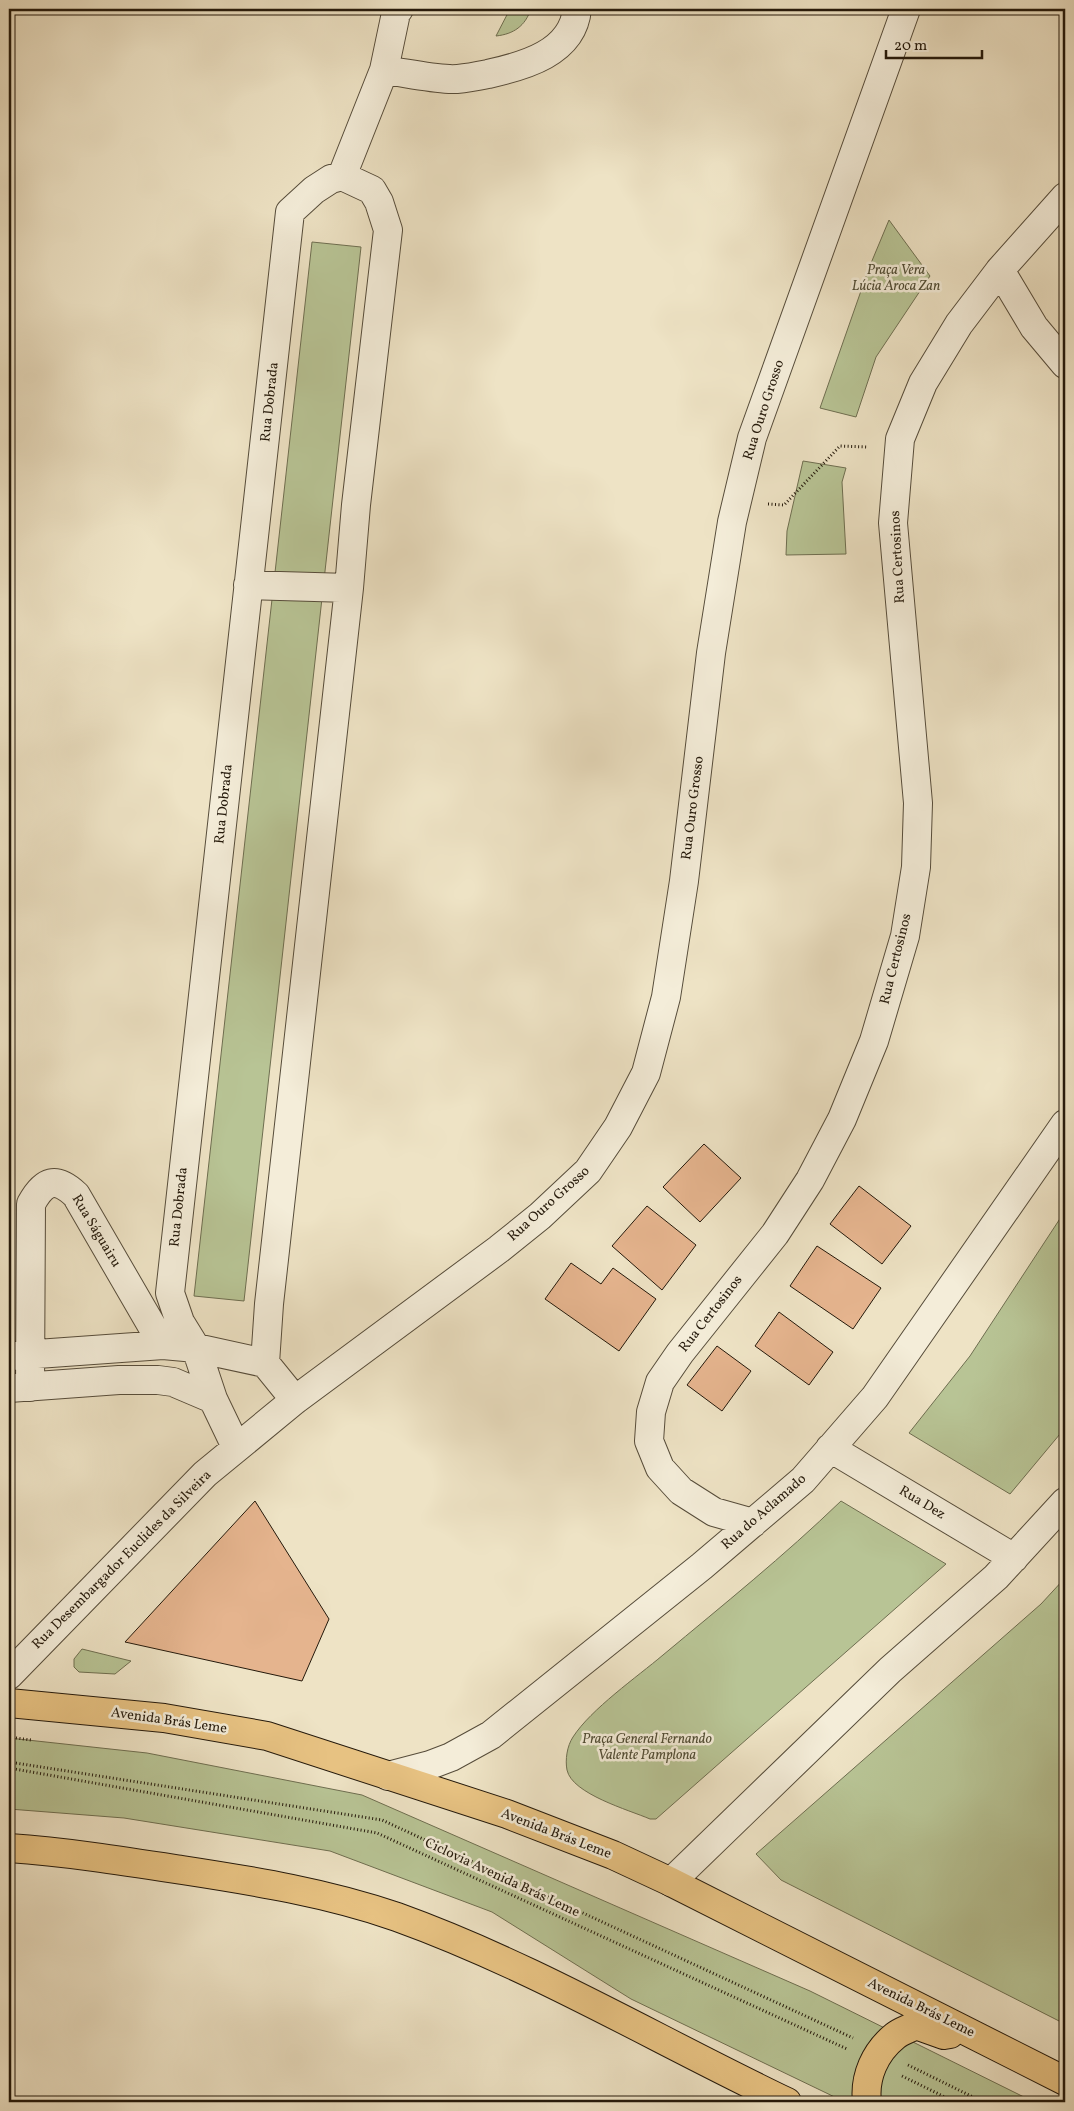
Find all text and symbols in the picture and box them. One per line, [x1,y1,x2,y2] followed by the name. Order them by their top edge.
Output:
[886,28,983,60] scale bar
[894,36,927,57] text: 20 m
[852,261,940,296] park label: Praça Vera Lúcia Aroca Zan
[739,357,789,463] street label: Rua Ouro Grosso
[256,361,284,443] street label: Rua Dobrada
[886,510,910,604] street label: Rua Certosinos
[677,755,709,861] street label: Rua Ouro Grosso
[210,763,238,845] street label: Rua Dobrada
[876,912,916,1006] street label: Rua Certosinos
[504,1162,594,1246] street label: Rua Ouro Grosso
[165,1166,193,1248] street label: Rua Dobrada
[67,1191,125,1271] street label: Rua Ságuairu
[675,1271,747,1357] street label: Rua Certosinos
[28,1466,216,1654] street label: Rua Desembargador Euclides da Silveira
[717,1470,811,1554] street label: Rua do Aclamado
[895,1482,949,1524] street label: Rua Dez
[110,1703,229,1739] street label: Avenida Brás Leme
[582,1730,713,1765] park label: Praça General Fernando Valente Pamplona
[498,1804,614,1864] street label: Avenida Brás Leme
[421,1834,583,1923] street label: Ciclovia Avenida Brás Leme
[864,1974,978,2042] street label: Avenida Brás Leme

